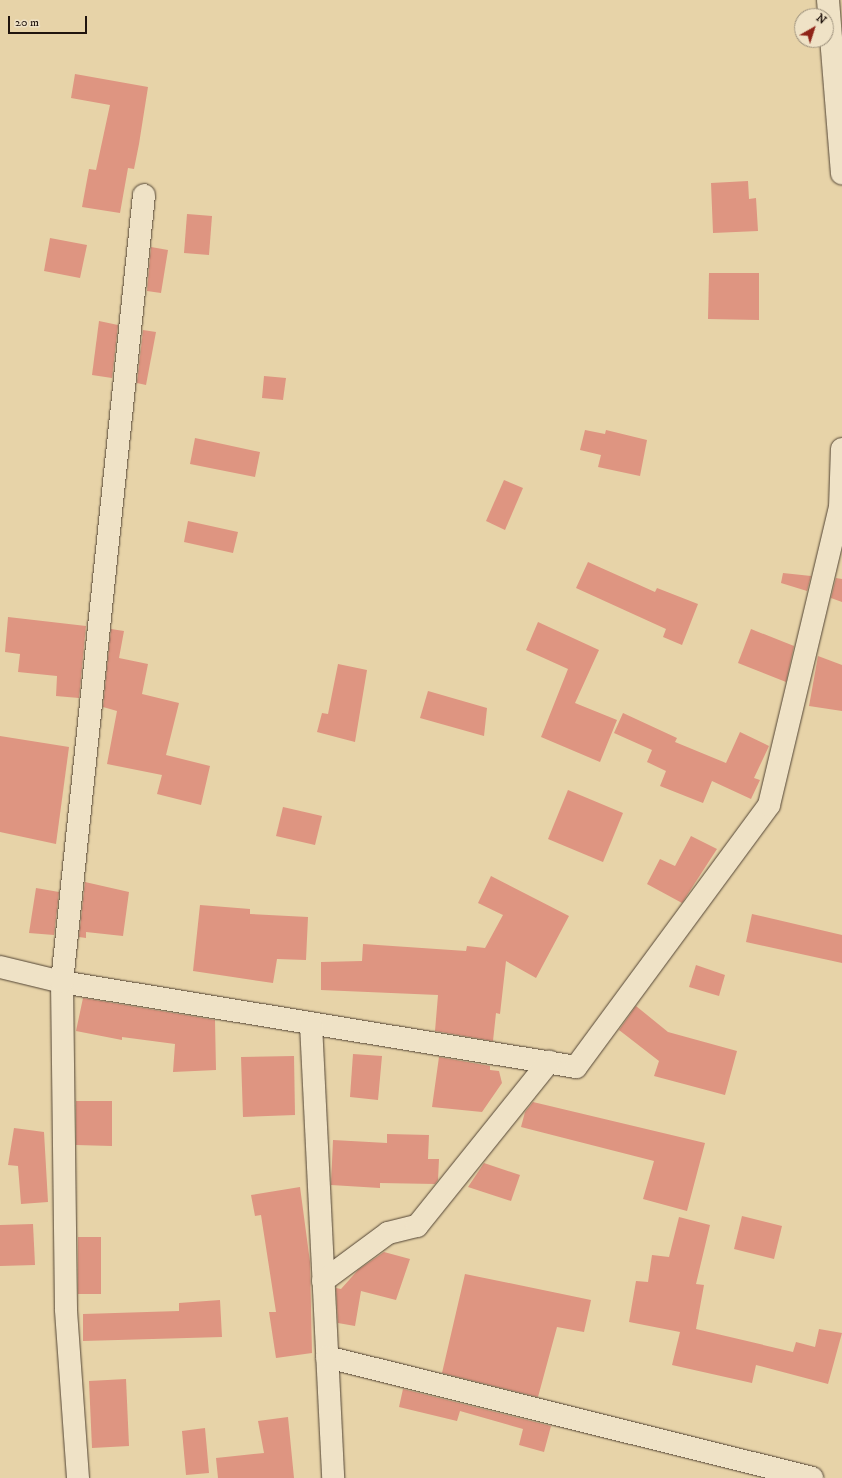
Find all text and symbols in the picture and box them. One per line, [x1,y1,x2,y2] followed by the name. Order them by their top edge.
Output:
[10,8,89,34] scale bar
[794,8,834,48] north arrow
[813,11,829,28] text: N
[15,15,39,30] text: 20 m

